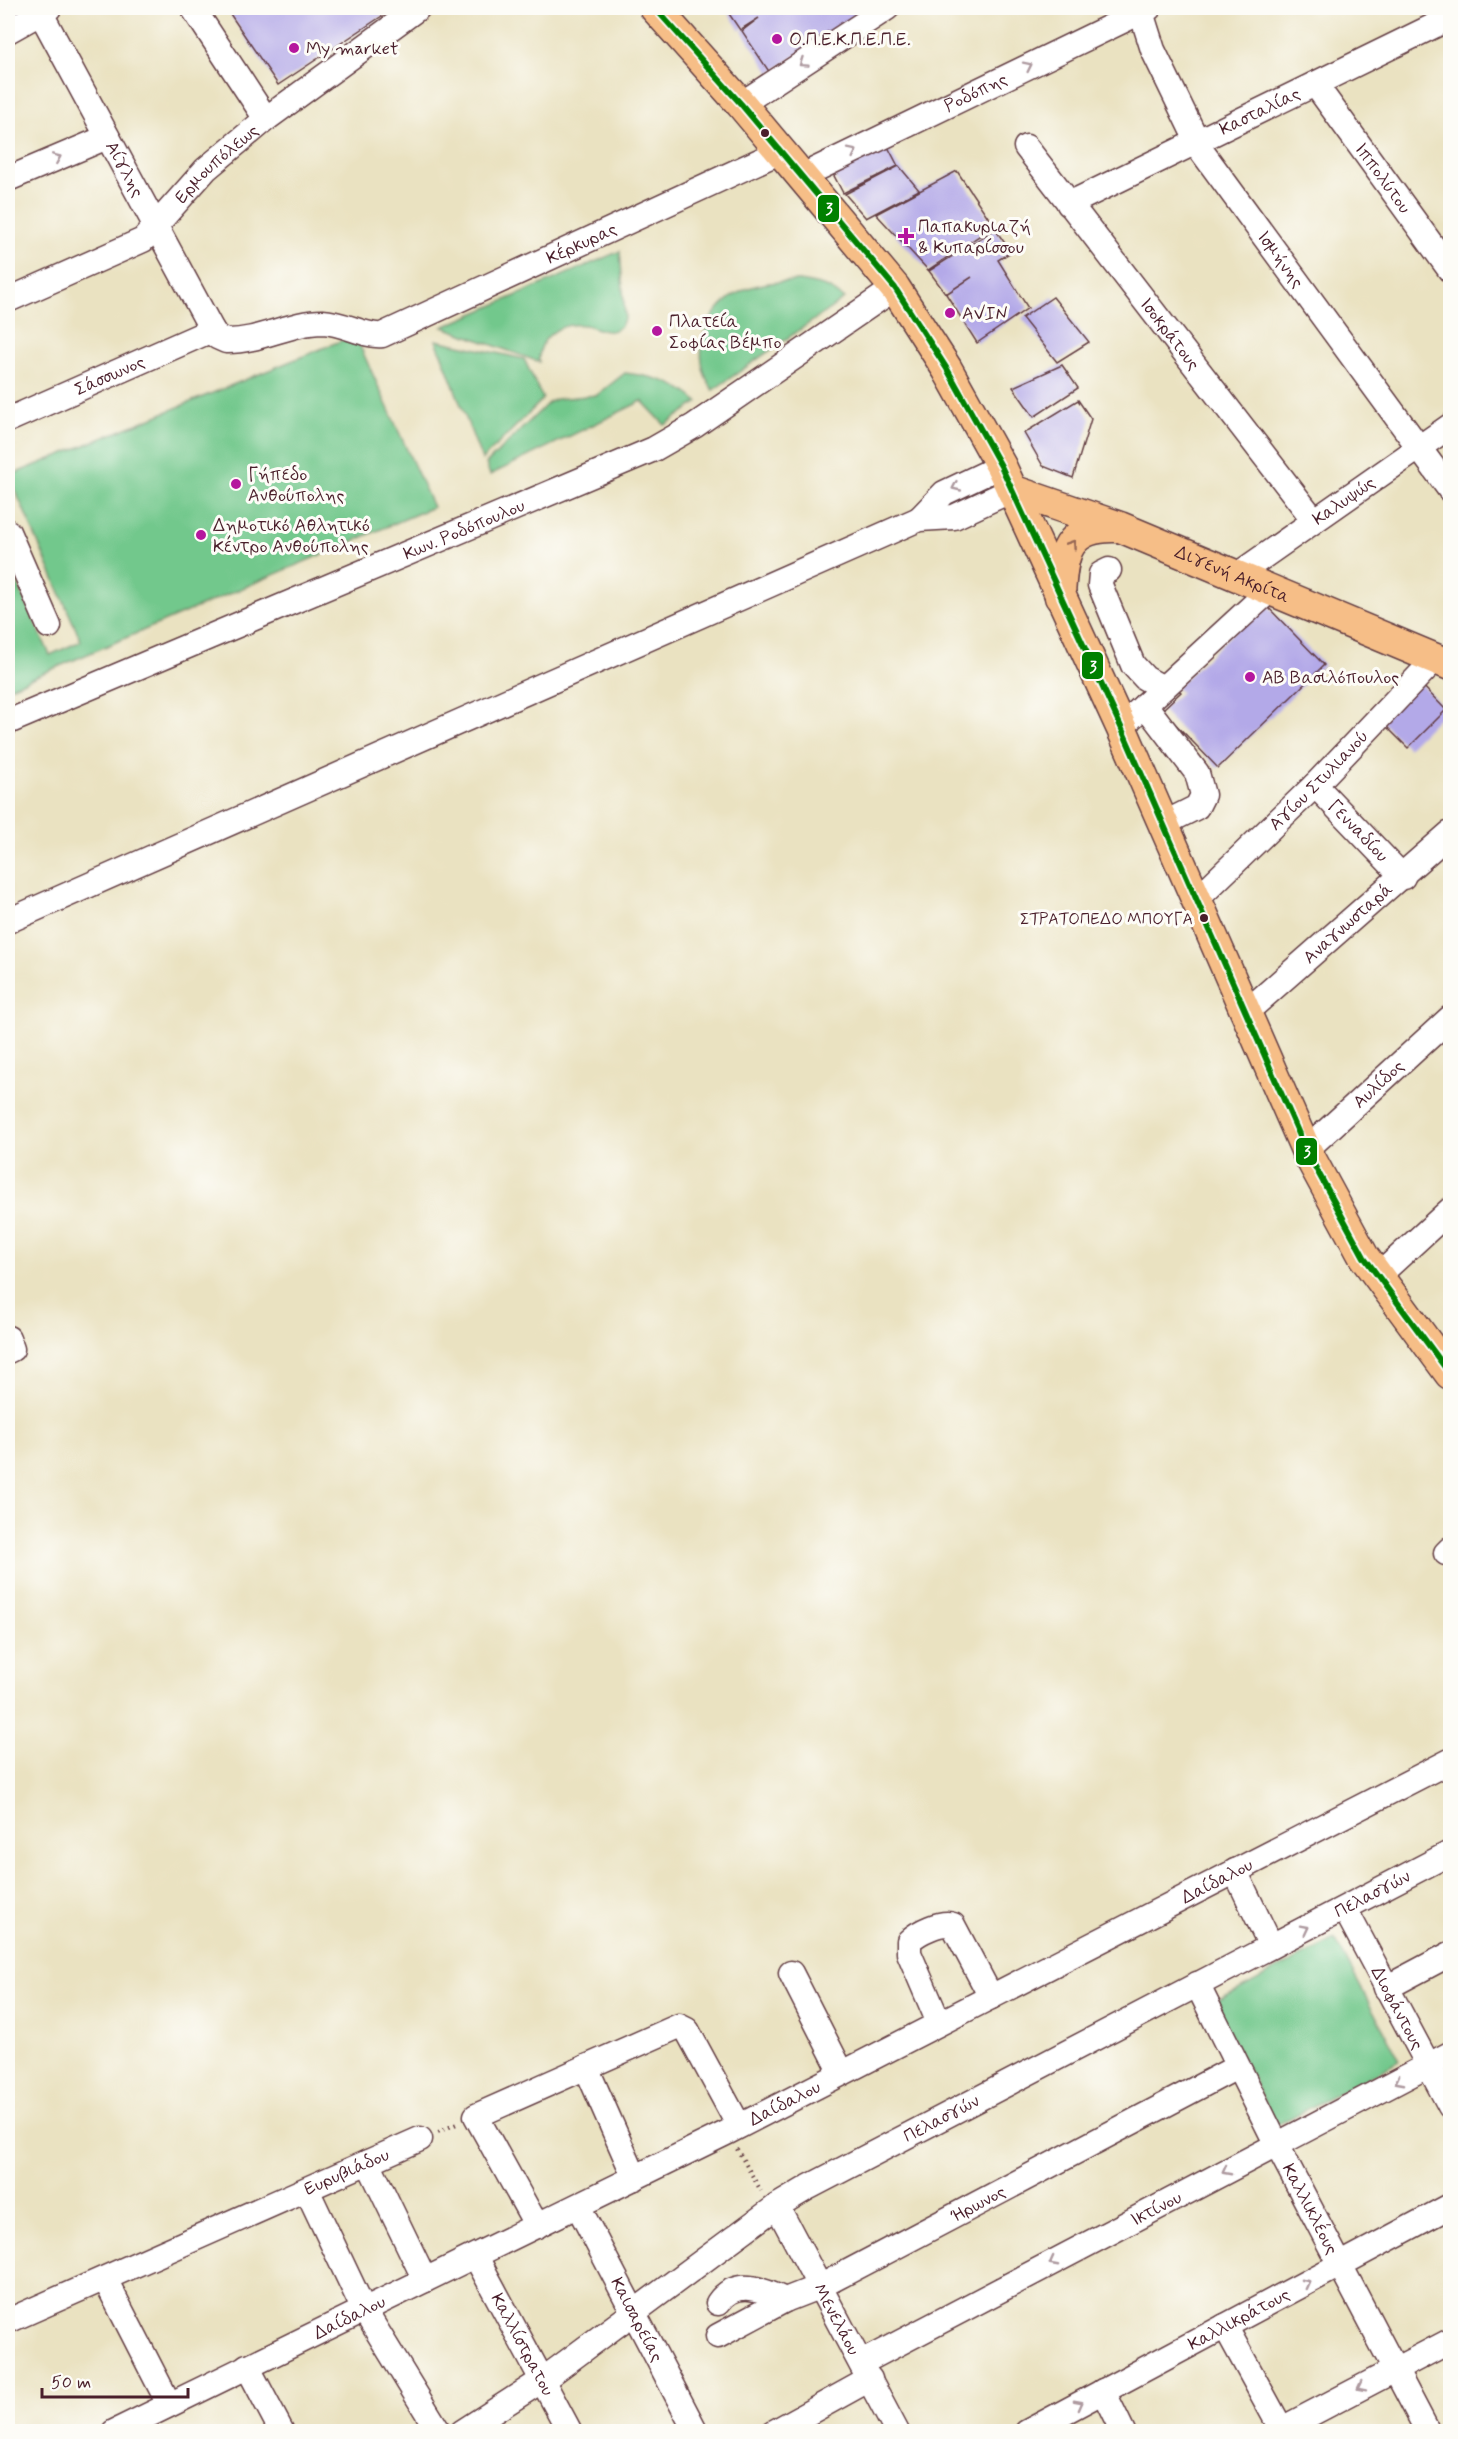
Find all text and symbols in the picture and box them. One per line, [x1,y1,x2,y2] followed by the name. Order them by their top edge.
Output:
[789,28,911,52] place label: Ο.Π.Ε.Κ.Π.Ε.Π.Ε.
[770,32,784,46] marker: Ο.Π.Ε.Κ.Π.Ε.Π.Ε.
[306,37,398,61] place label: My market
[287,41,301,55] marker: My market
[799,56,810,67] one-way arrow
[1022,62,1033,74] one-way arrow
[940,67,1012,118] street label: Ροδόπης
[1216,82,1304,142] street label: Κασταλίας
[170,119,264,209] street label: Ερμουπόλεως
[759,127,771,139] unlabelled marker
[99,137,149,202] street label: Αίγλης
[1349,138,1416,219] street label: Ιππολύτου
[846,147,857,159] one-way arrow
[51,153,62,165] one-way arrow
[817,194,840,223] line badge: 3
[825,199,833,220] text: 3
[918,215,1031,260] place label: Παπακυριαζή & Κυπαρίσσου
[543,217,621,271] street label: Κέρκυρας
[1251,226,1309,293] street label: Ισμήνης
[899,229,913,243] marker: Παπακυριαζή & Κυπαρίσσου
[1134,293,1205,376] street label: Ισοκράτους
[962,302,1008,326] place label: AVIN
[943,306,957,320] marker: AVIN
[669,310,782,355] place label: Πλατεία Σοφίας Βέμπο
[650,324,664,338] marker: Πλατεία Σοφίας Βέμπο
[71,350,149,402] street label: Σάσσωνος
[248,463,344,508] place label: Γήπεδο Ανθούπολης
[1308,471,1380,532] street label: Καλυψώς
[229,477,243,491] marker: Γήπεδο Ανθούπολης
[951,479,962,491] one-way arrow
[400,494,529,567] street label: Κων. Ροδόπουλου
[213,514,370,559] place label: Δημοτικό Αθλητικό Κέντρο Ανθούπολης
[194,528,208,542] marker: Δημοτικό Αθλητικό Κέντρο Ανθούπολης
[1064,540,1076,550] one-way arrow
[1171,540,1293,610] street label: Διγενή Ακρίτα
[1081,651,1104,680] line badge: 3
[1089,657,1097,678] text: 3
[1262,666,1399,690] place label: ΑΒ Βασιλόπουλος
[1243,670,1257,684] marker: ΑΒ Βασιλόπουλος
[1264,725,1374,836] street label: Αγίου Στυλιανού
[1322,795,1393,868] street label: Γενναδίου
[1298,878,1398,970] street label: Αναγνωσταρά
[1020,909,1193,930] place label: ΣΤΡΑΤΟΠΕΔΟ ΜΠΟΥΓΑ
[1198,912,1210,924] marker: ΣΤΡΑΤΟΠΕΔΟ ΜΠΟΥΓΑ
[1348,1055,1410,1114] street label: Αυλίδος
[1295,1137,1318,1166] line badge: 3
[1303,1142,1311,1163] text: 3
[1177,1853,1257,1910] street label: Δαίδαλου
[1330,1865,1415,1924] street label: Πελασγών
[1299,1925,1310,1936] one-way arrow
[1365,1962,1429,2054] street label: Διοφάντους
[1394,2074,1405,2085] one-way arrow
[745,2075,825,2132] street label: Δαίδαλου
[899,2089,984,2149] street label: Πελασγών
[301,2143,393,2202] street label: Ευρυβιάδου
[1276,2160,1344,2259] street label: Καλλικλέους
[1221,2164,1232,2176] one-way arrow
[947,2180,1010,2229] street label: Ήρωνος
[1127,2186,1186,2233] street label: Ικτίνου
[1049,2255,1060,2266] one-way arrow
[604,2273,668,2367] street label: Καισαρείας
[807,2279,865,2360] street label: Μενελάου
[1300,2279,1311,2290] one-way arrow
[1184,2283,1294,2357] street label: Καλλικράτους
[485,2289,559,2400] street label: Καλλίστρατου
[310,2290,390,2346] street label: Δαίδαλου
[42,2361,188,2399] scale bar
[51,2371,91,2395] text: 50 m
[1357,2380,1368,2391] one-way arrow
[1072,2400,1083,2411] one-way arrow

